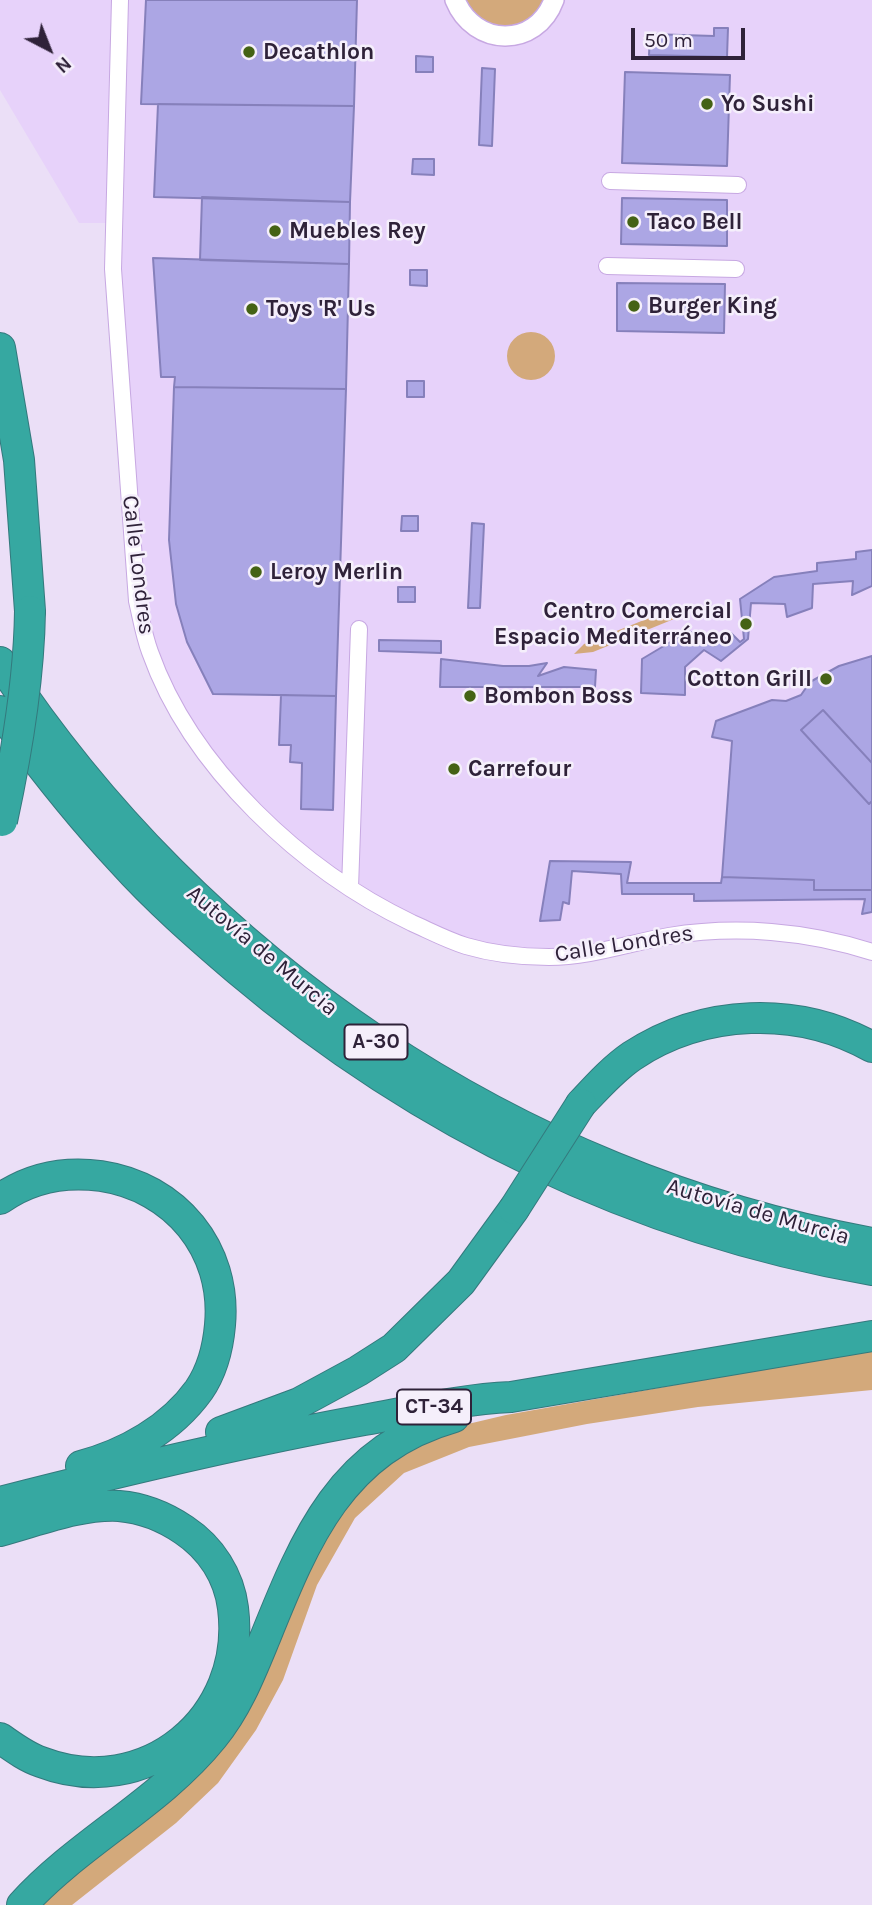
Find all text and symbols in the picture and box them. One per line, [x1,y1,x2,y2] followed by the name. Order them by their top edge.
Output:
[14,14,84,84] north arrow
[634,14,748,58] scale bar
[644,28,693,52] text: 50 m
[263,38,374,66] place label: Decathlon
[241,44,257,60] marker: Decathlon
[51,52,75,77] text: N
[721,90,815,118] place label: Yo Sushi
[699,96,715,112] marker: Yo Sushi
[647,208,743,236] place label: Taco Bell
[625,214,641,230] marker: Taco Bell
[289,217,426,245] place label: Muebles Rey
[267,223,283,239] marker: Muebles Rey
[648,292,777,320] place label: Burger King
[266,295,376,323] place label: Toys 'R' Us
[626,298,642,314] marker: Burger King
[244,301,260,317] marker: Toys 'R' Us
[116,494,160,636] street label: Calle Londres
[270,558,403,586] place label: Leroy Merlin
[248,564,264,580] marker: Leroy Merlin
[494,597,732,651] place label: Centro Comercial Espacio Mediterráneo
[738,616,754,632] marker: Centro Comercial Espacio Mediterráneo
[687,665,812,693] place label: Cotton Grill
[818,671,834,687] marker: Cotton Grill
[484,682,633,710] place label: Bombon Boss
[462,688,478,704] marker: Bombon Boss
[468,755,571,783] place label: Carrefour
[446,761,462,777] marker: Carrefour
[181,880,343,1022] street label: Autovía de Murcia
[553,919,695,969] street label: Calle Londres
[344,1024,408,1060] road number: A-30
[663,1173,853,1251] street label: Autovía de Murcia
[397,1390,471,1424] road number: CT-34

